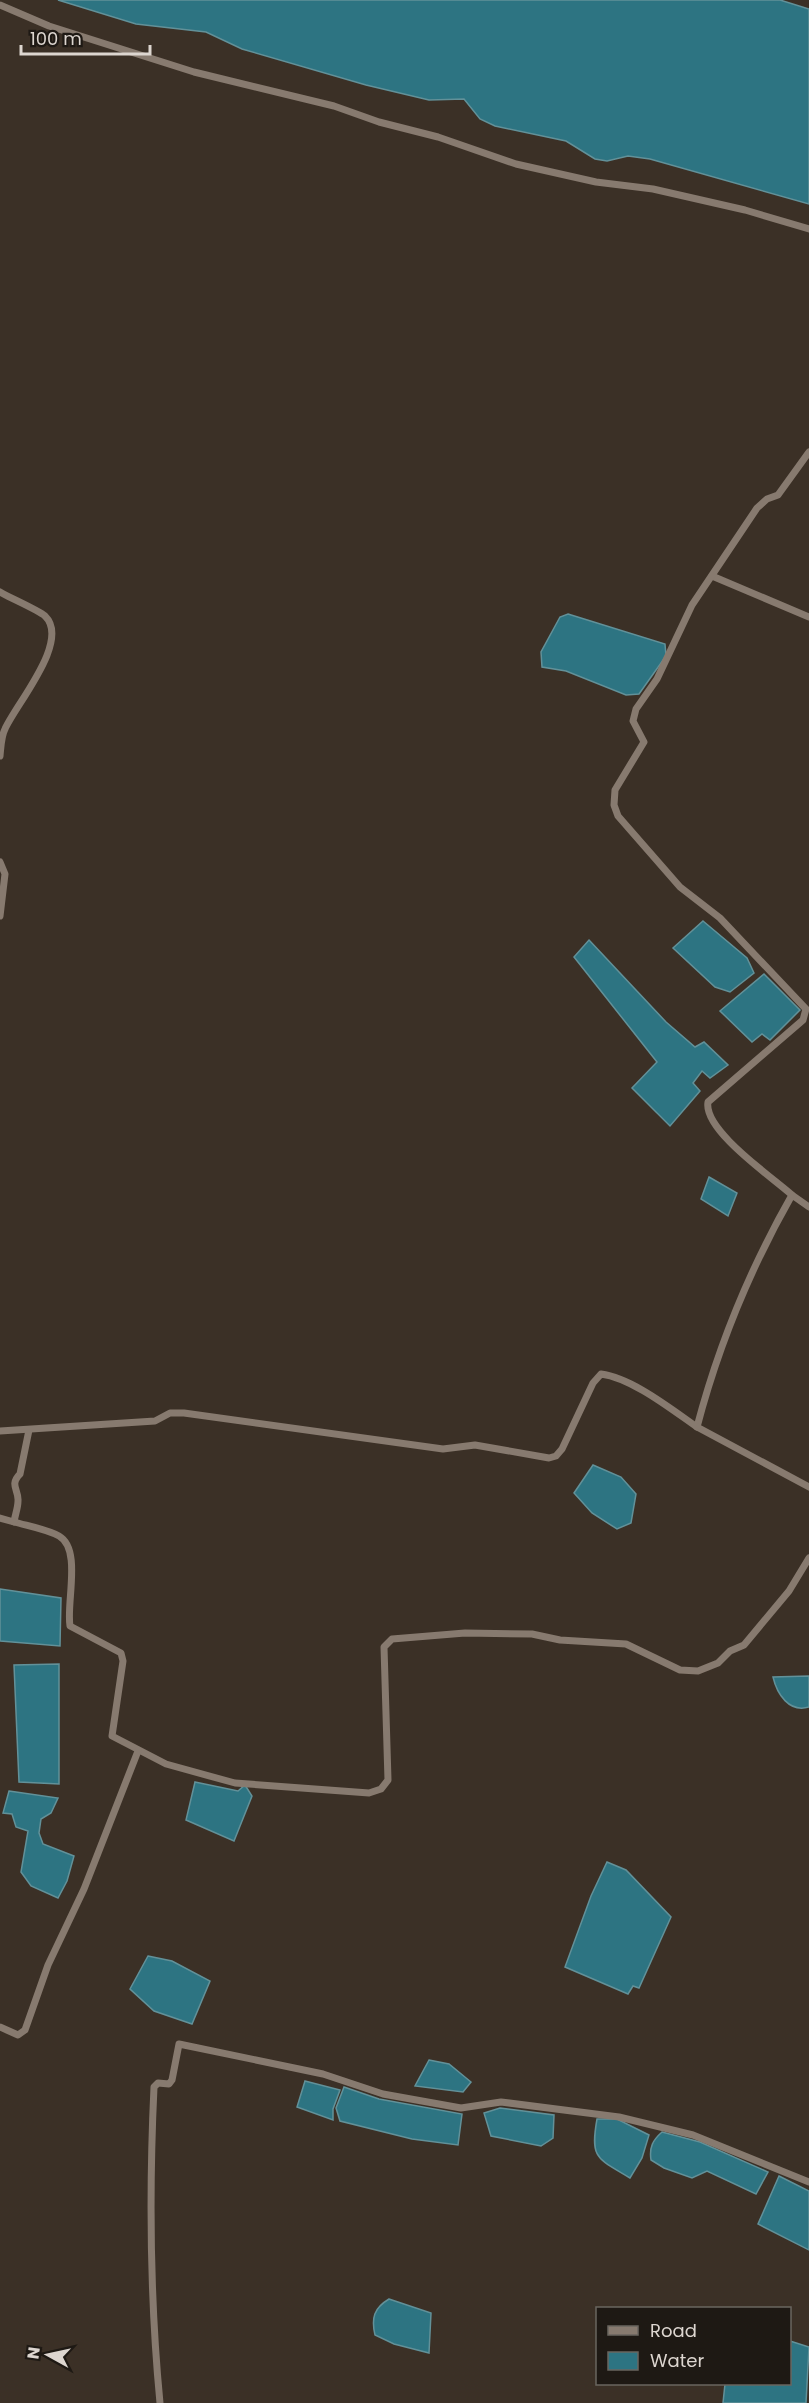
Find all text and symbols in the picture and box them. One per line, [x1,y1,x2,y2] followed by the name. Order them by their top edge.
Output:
[21,18,150,56] scale bar
[30,26,82,51] text: 100 m
[596,2307,791,2385] legend
[650,2318,697,2343] text: Road
[18,2325,78,2385] north arrow
[21,2345,46,2361] text: N
[650,2348,704,2373] text: Water

